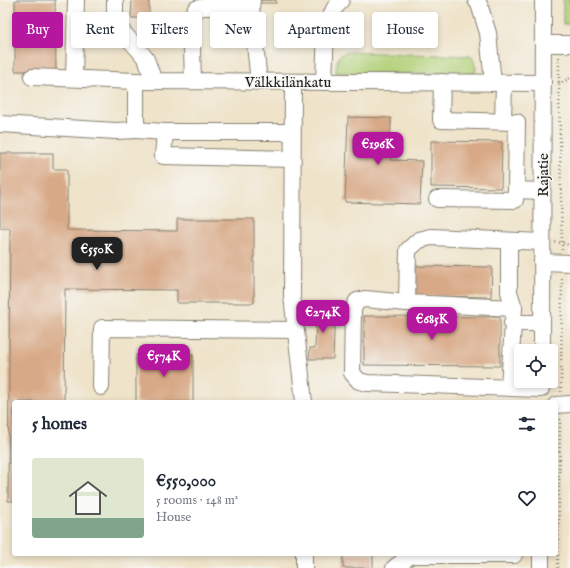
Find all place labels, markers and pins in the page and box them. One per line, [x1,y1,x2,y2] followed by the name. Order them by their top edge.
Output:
[350,132,406,166] pin: €196K
[69,237,125,271] pin: €550K
[295,300,351,334] pin: €274K
[404,307,460,341] pin: €685K
[136,344,192,378] pin: €574K

